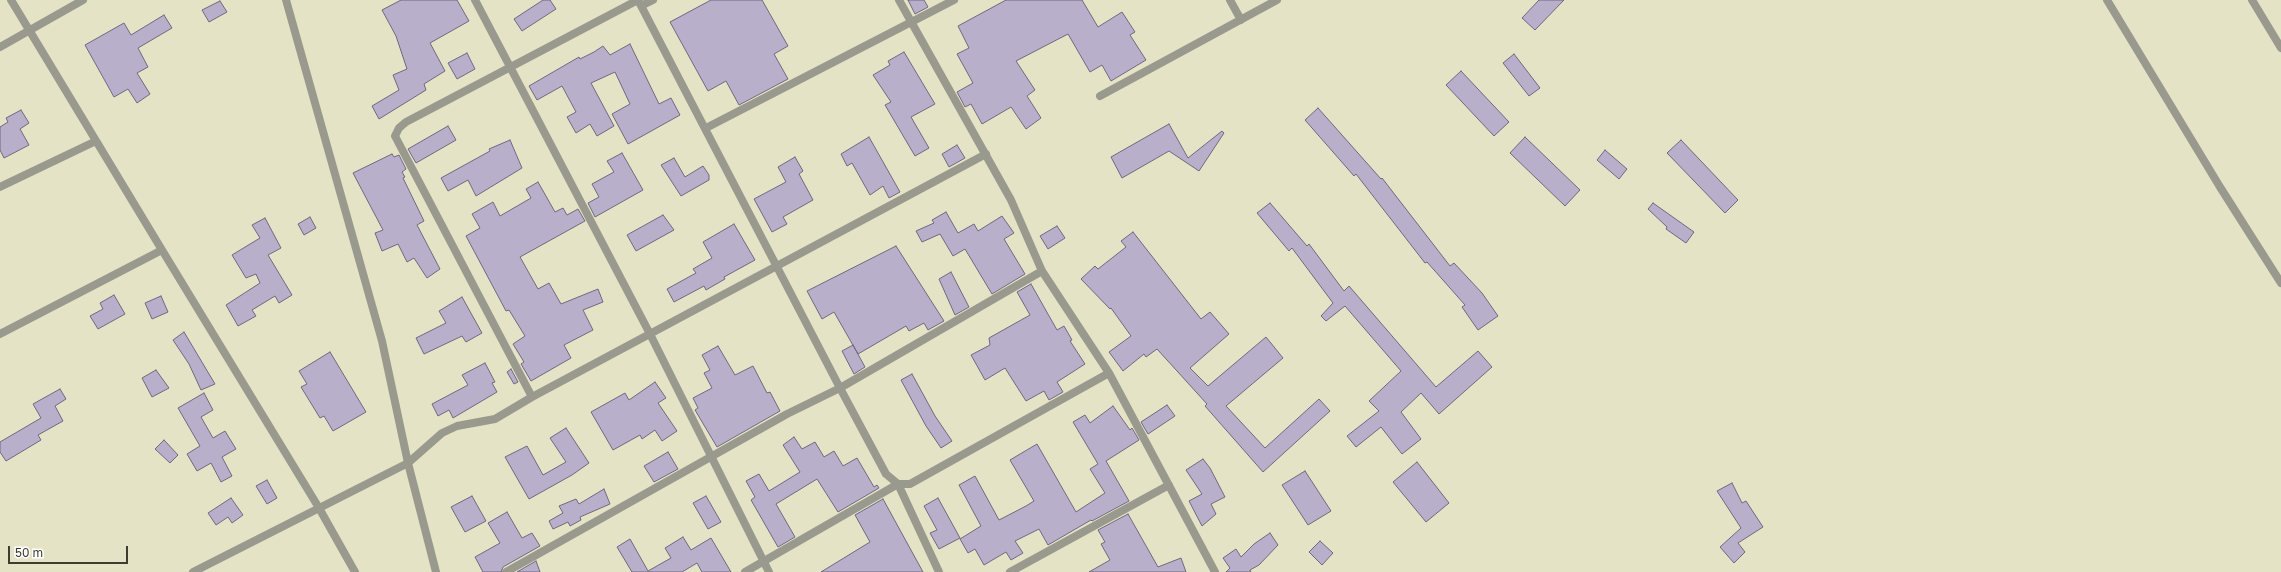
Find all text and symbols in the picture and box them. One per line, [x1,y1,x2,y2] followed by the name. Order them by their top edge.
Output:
[10,538,130,564] scale bar
[15,545,43,560] text: 50 m

